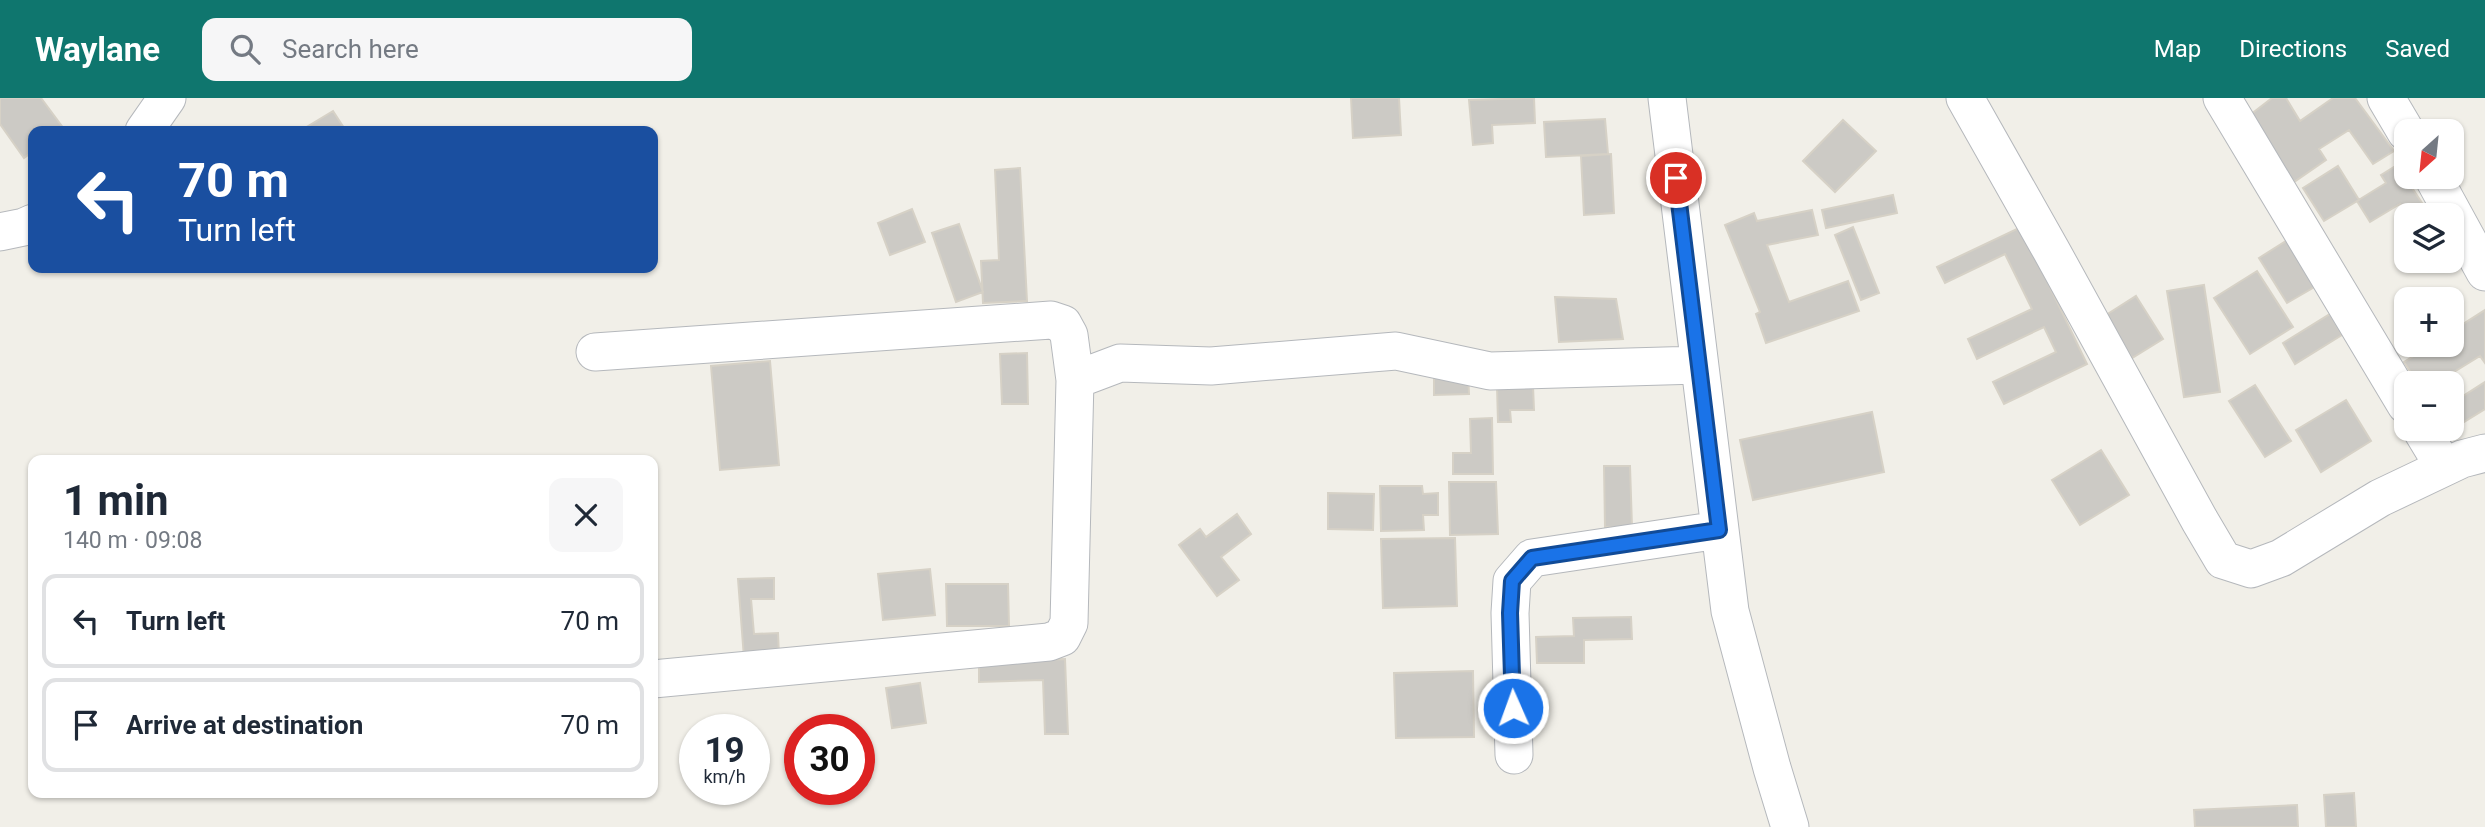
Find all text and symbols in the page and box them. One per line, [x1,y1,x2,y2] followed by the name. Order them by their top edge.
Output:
[202,18,692,81] search box
[35,30,160,69] text: Waylane
[226,30,264,68] icon: search
[282,34,419,64] text: Search here
[2154,35,2201,63] text: Map
[2239,35,2347,63] text: Directions
[2385,35,2450,63] text: Saved
[2394,119,2464,189] north arrow
[2394,119,2464,441] map controls
[1646,148,1706,208] pin
[178,152,289,209] text: 70 m
[63,154,154,245] icon: left
[1657,159,1695,197] icon: arrive
[2394,203,2464,273] button: layers
[178,211,296,249] text: Turn left
[2394,287,2464,357] button: +
[2394,371,2464,441] button: −
[63,476,169,525] text: 1 min
[549,478,623,552] button: close
[63,527,202,554] text: 140 m · 09:08
[67,602,105,640] icon: left
[126,606,225,636] text: Turn left
[561,606,619,636] text: 70 m
[1476,671,1550,745] position arrow
[67,706,105,744] icon: arrive
[126,710,363,740] text: Arrive at destination
[561,710,619,740] text: 70 m
[784,714,875,805] speed limit sign: 30
[704,730,745,771] text: 19
[703,766,746,787] text: km/h

